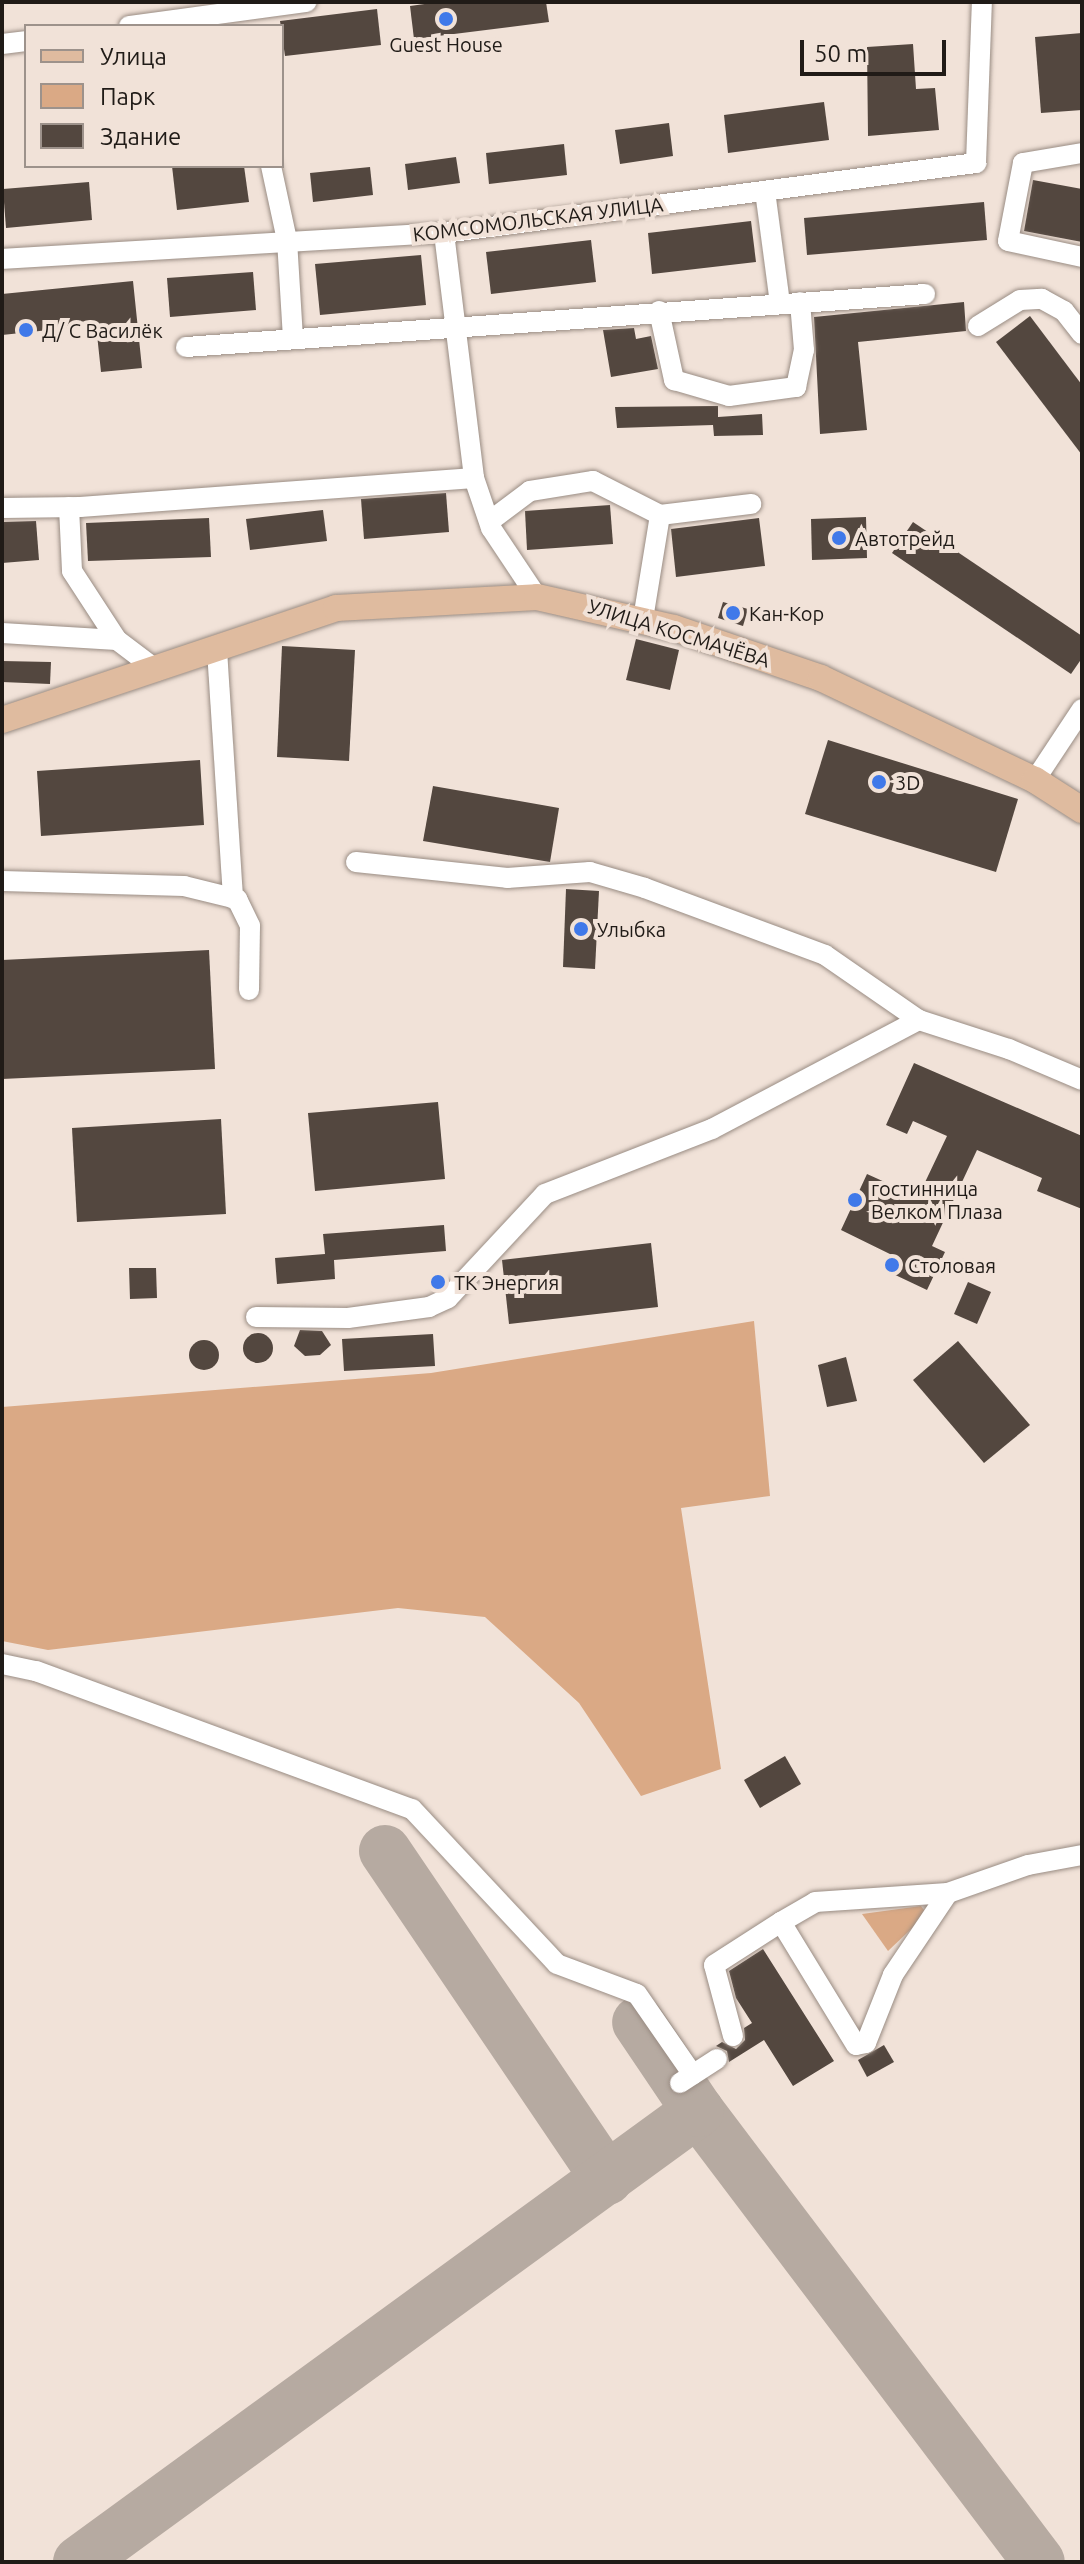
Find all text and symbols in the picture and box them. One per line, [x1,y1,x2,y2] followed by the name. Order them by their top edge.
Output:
[437,10,455,28] marker: Guest House
[24,24,284,168] legend
[804,24,950,74] scale bar
[389,32,503,56] place label: Guest House
[814,40,867,67] text: 50 m
[100,43,167,70] text: Улица
[100,83,155,110] text: Парк
[100,123,181,150] text: Здание
[411,192,665,246] street label: КОМСОМОЛЬСКАЯ УЛИЦА
[42,318,163,342] place label: Д/ С Василёк
[17,321,35,339] marker: Д/ С Василёк
[855,526,955,550] place label: Автотрейд
[830,529,848,547] marker: Автотрейд
[585,594,773,672] street label: УЛИЦА КОСМАЧЁВА
[749,601,824,625] place label: Кан-Кор
[724,604,742,622] marker: Кан-Кор
[895,770,920,794] place label: 3D
[870,773,888,791] marker: 3D
[597,917,666,941] place label: Улыбка
[572,920,590,938] marker: Улыбка
[871,1176,1003,1223] place label: гостинница Велком Плаза
[846,1191,864,1209] marker: гостинница Велком Плаза
[908,1253,996,1277] place label: Столовая
[883,1256,901,1274] marker: Столовая
[454,1270,559,1294] place label: ТК Энергия
[429,1273,447,1291] marker: ТК Энергия

